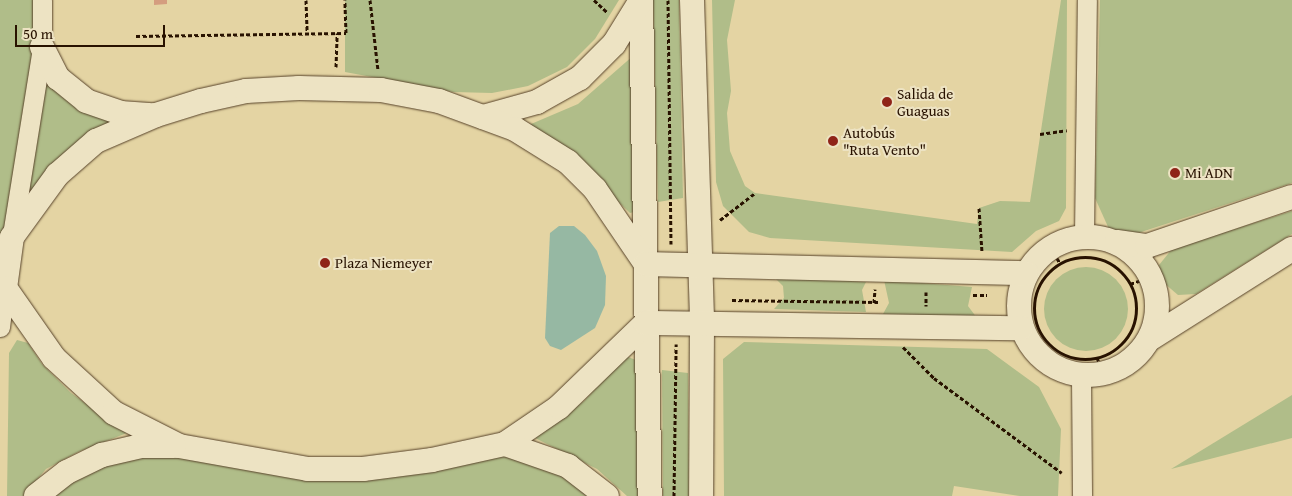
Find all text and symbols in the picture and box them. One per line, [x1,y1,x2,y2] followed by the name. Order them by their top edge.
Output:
[18,15,168,47] scale bar
[23,23,53,44] text: 50 m
[897,84,953,119] place label: Salida de Guaguas
[881,96,893,108] marker: Salida de Guaguas
[843,123,926,158] place label: Autobús "Ruta Vento"
[827,135,839,147] marker: Autobús "Ruta Vento"
[1185,164,1233,182] place label: Mi ADN
[1169,167,1181,179] marker: Mi ADN
[335,254,432,272] place label: Plaza Niemeyer
[319,257,331,269] marker: Plaza Niemeyer

